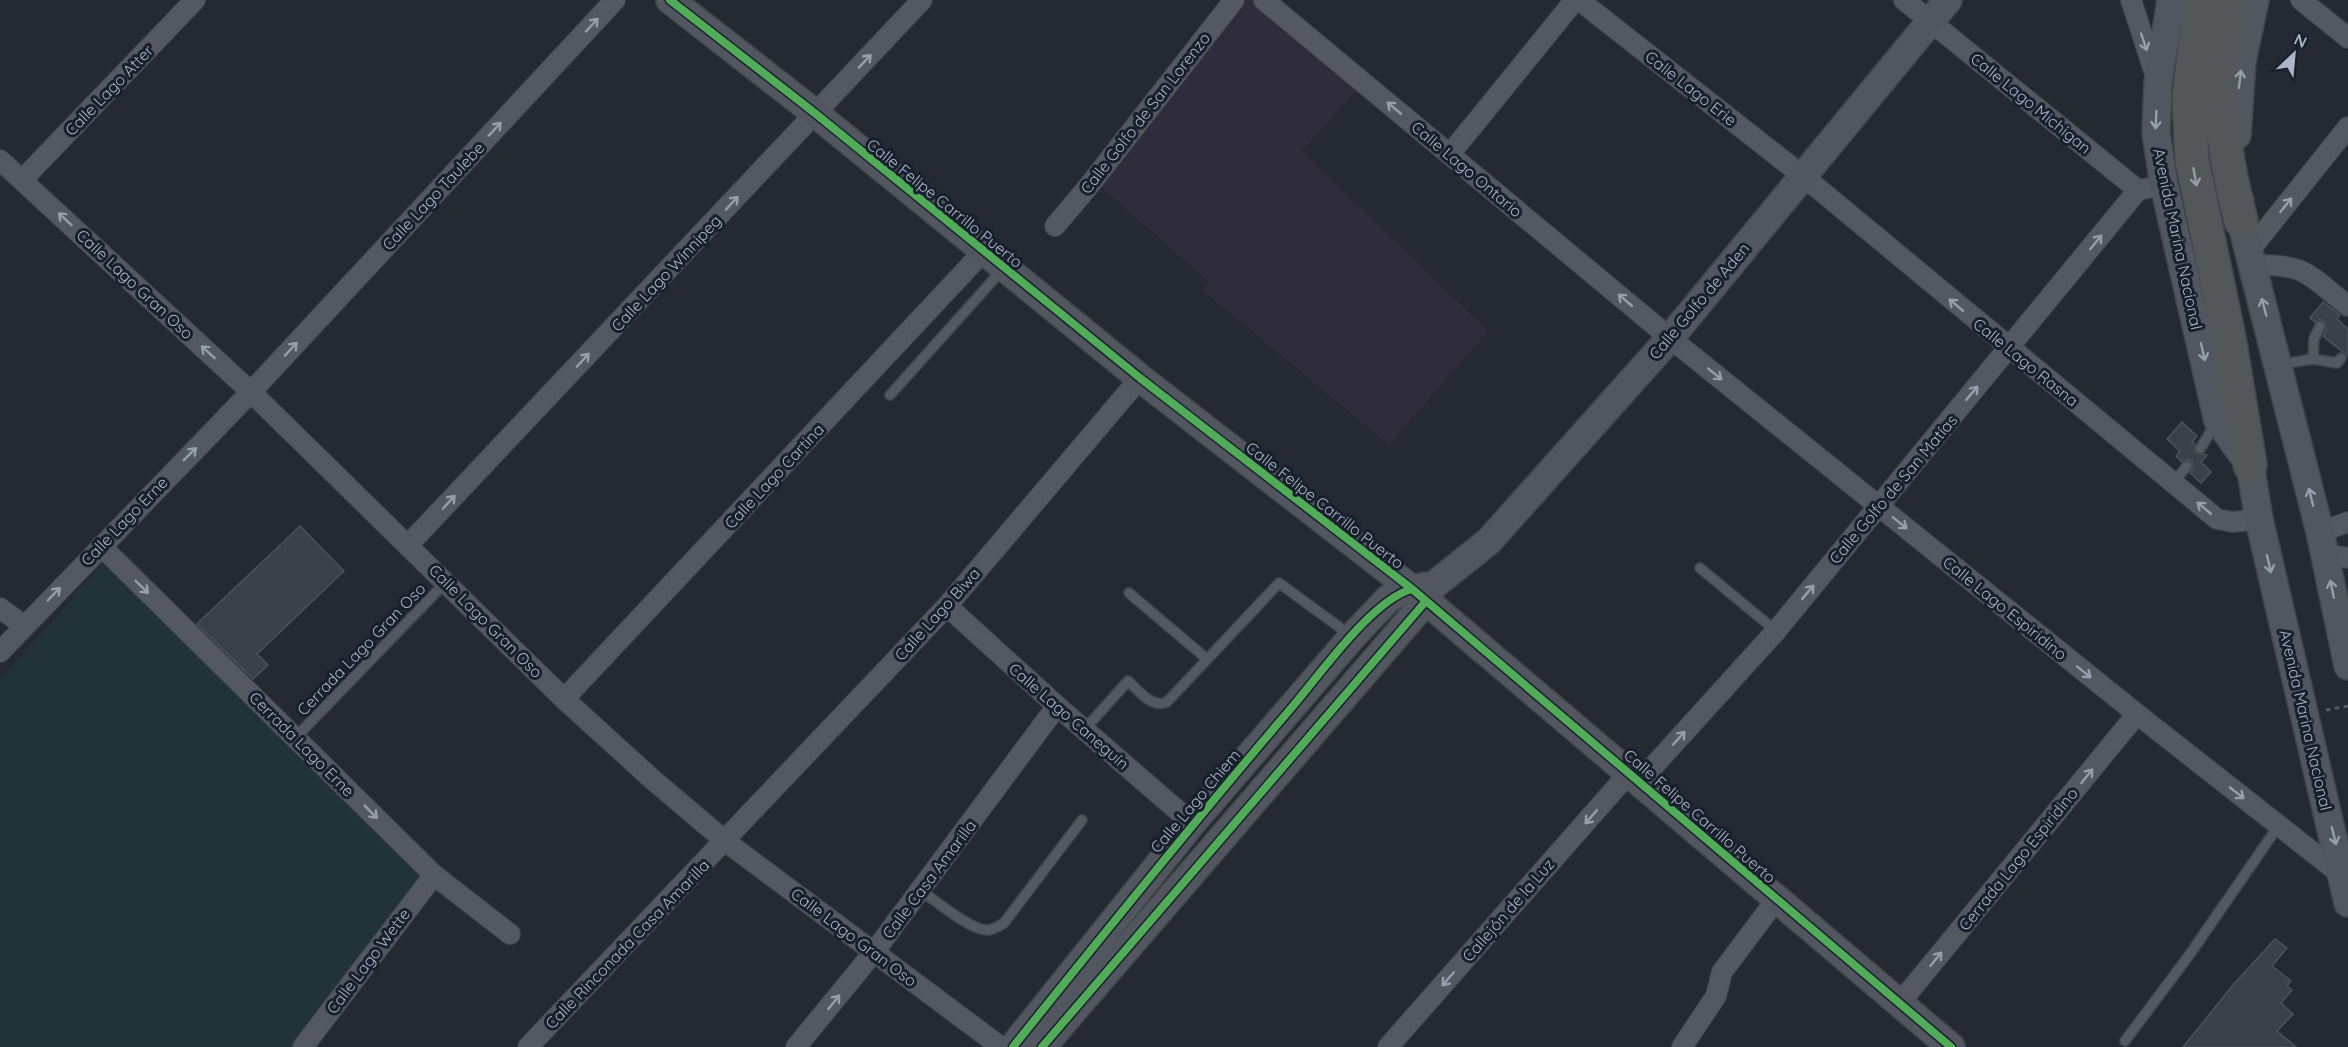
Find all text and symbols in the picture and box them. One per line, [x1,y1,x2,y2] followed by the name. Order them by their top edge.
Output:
[585,18,599,33] one-way arrow
[2264,24,2324,84] north arrow
[1076,28,1214,198] street label: Calle Golfo de San Lorenzo
[2291,29,2310,52] text: N
[2140,32,2151,50] one-way arrow
[61,40,157,140] street label: Calle Lago Atter
[1641,46,1741,130] street label: Calle Lago Erie
[1967,48,2095,158] street label: Calle Lago Michigan
[858,54,872,69] one-way arrow
[2235,69,2246,89] one-way arrow
[1387,101,1402,115] one-way arrow
[2151,110,2162,130] one-way arrow
[1408,117,1526,221] street label: Calle Lago Ontario
[488,122,502,137] one-way arrow
[863,134,1027,272] street label: Calle Felipe Carrillo Puerto
[378,138,488,254] street label: Calle Lago Taulebe
[2149,146,2207,332] street label: Avenida Marina Nacional
[2190,167,2201,187] one-way arrow
[725,196,739,211] one-way arrow
[2279,197,2292,213] one-way arrow
[607,211,725,335] street label: Calle Lago Winnipeg
[58,212,73,226] one-way arrow
[72,225,198,343] street label: Calle Lago Gran Oso
[2089,235,2103,250] one-way arrow
[1644,239,1754,363] street label: Calle Golfo de Aden
[1617,294,1633,307] one-way arrow
[1948,298,1964,311] one-way arrow
[2257,298,2269,317] one-way arrow
[1969,313,2083,411] street label: Calle Lago Rasna
[284,342,298,357] one-way arrow
[2198,342,2210,361] one-way arrow
[201,345,216,359] one-way arrow
[576,353,591,368] one-way arrow
[1707,368,1723,381] one-way arrow
[1965,386,1979,401] one-way arrow
[1825,410,1961,568] street label: Calle Golfo de San Matías
[720,419,828,533] street label: Calle Lago Cartina
[1242,437,1408,573] street label: Calle Felipe Carrillo Puerto
[182,446,197,461] one-way arrow
[76,472,172,570] street label: Calle Lago Erne
[2305,488,2317,507] one-way arrow
[442,494,457,509] one-way arrow
[2197,502,2213,515] one-way arrow
[1892,516,1907,530] one-way arrow
[1939,552,2071,664] street label: Calle Lago Espiridino
[2264,554,2276,573] one-way arrow
[425,560,547,682] street label: Calle Lago Gran Oso
[890,563,984,665] street label: Calle Lago Biwa
[292,578,430,720] street label: Cerrada Lago Gran Oso
[135,579,150,594] one-way arrow
[2326,580,2337,599] one-way arrow
[1801,585,1815,600] one-way arrow
[47,586,61,601] one-way arrow
[2275,628,2337,812] street label: Avenida Marina Nacional
[1005,658,1133,774] street label: Calle Lago Caneguín
[2076,665,2092,678] one-way arrow
[245,687,359,801] street label: Cerrada Lago Erne
[1672,731,1686,746] one-way arrow
[1146,745,1244,857] street label: Calle Lago Chiem
[1620,745,1780,887] street label: Calle Felipe Carrillo Puerto
[2080,768,2093,784] one-way arrow
[1954,783,2082,935] street label: Cerrada Lago Espiridino
[2229,786,2245,799] one-way arrow
[364,805,378,820] one-way arrow
[1584,809,1597,825] one-way arrow
[878,816,980,942] street label: Calle Casa Amarilla
[2328,826,2340,845] one-way arrow
[1458,854,1558,966] street label: Callejón de la Luz
[541,855,713,1033] street label: Calle Rinconada Casa Amarilla
[787,883,921,991] street label: Calle Lago Gran Oso
[322,904,414,1018] street label: Calle Lago Wette
[1930,951,1943,967] one-way arrow
[1441,971,1455,986] one-way arrow
[827,995,840,1011] one-way arrow

